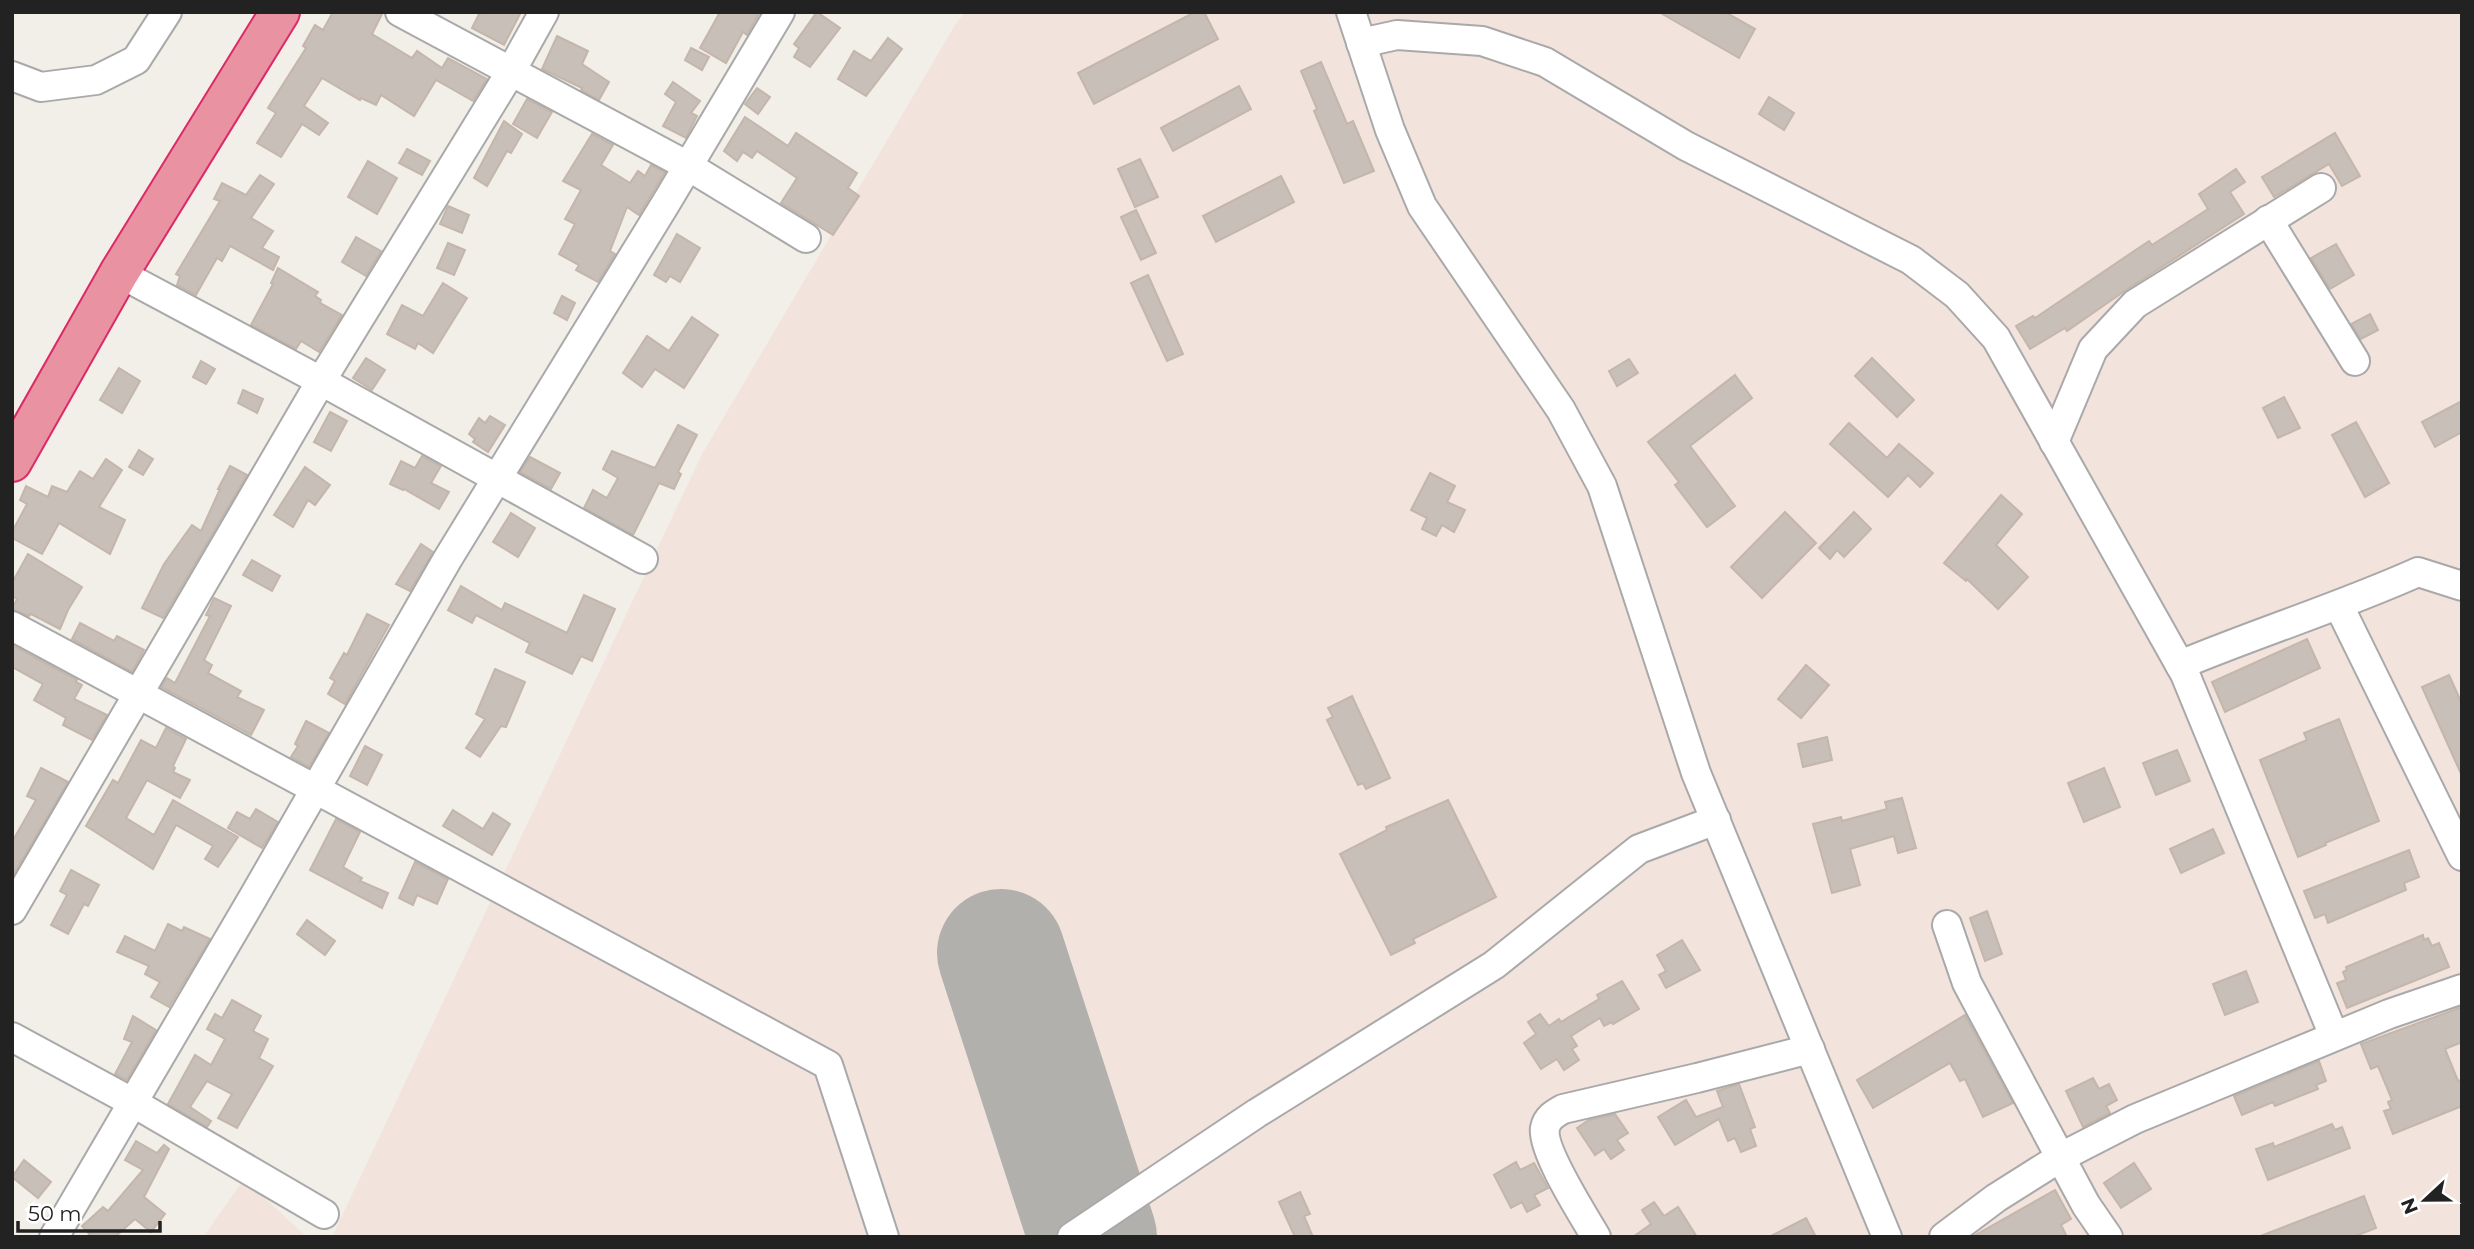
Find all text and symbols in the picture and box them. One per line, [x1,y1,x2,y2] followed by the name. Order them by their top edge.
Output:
[2390,1165,2460,1235] north arrow
[18,1190,159,1234] scale bar
[2396,1195,2423,1218] text: N
[28,1201,82,1226] text: 50 m

